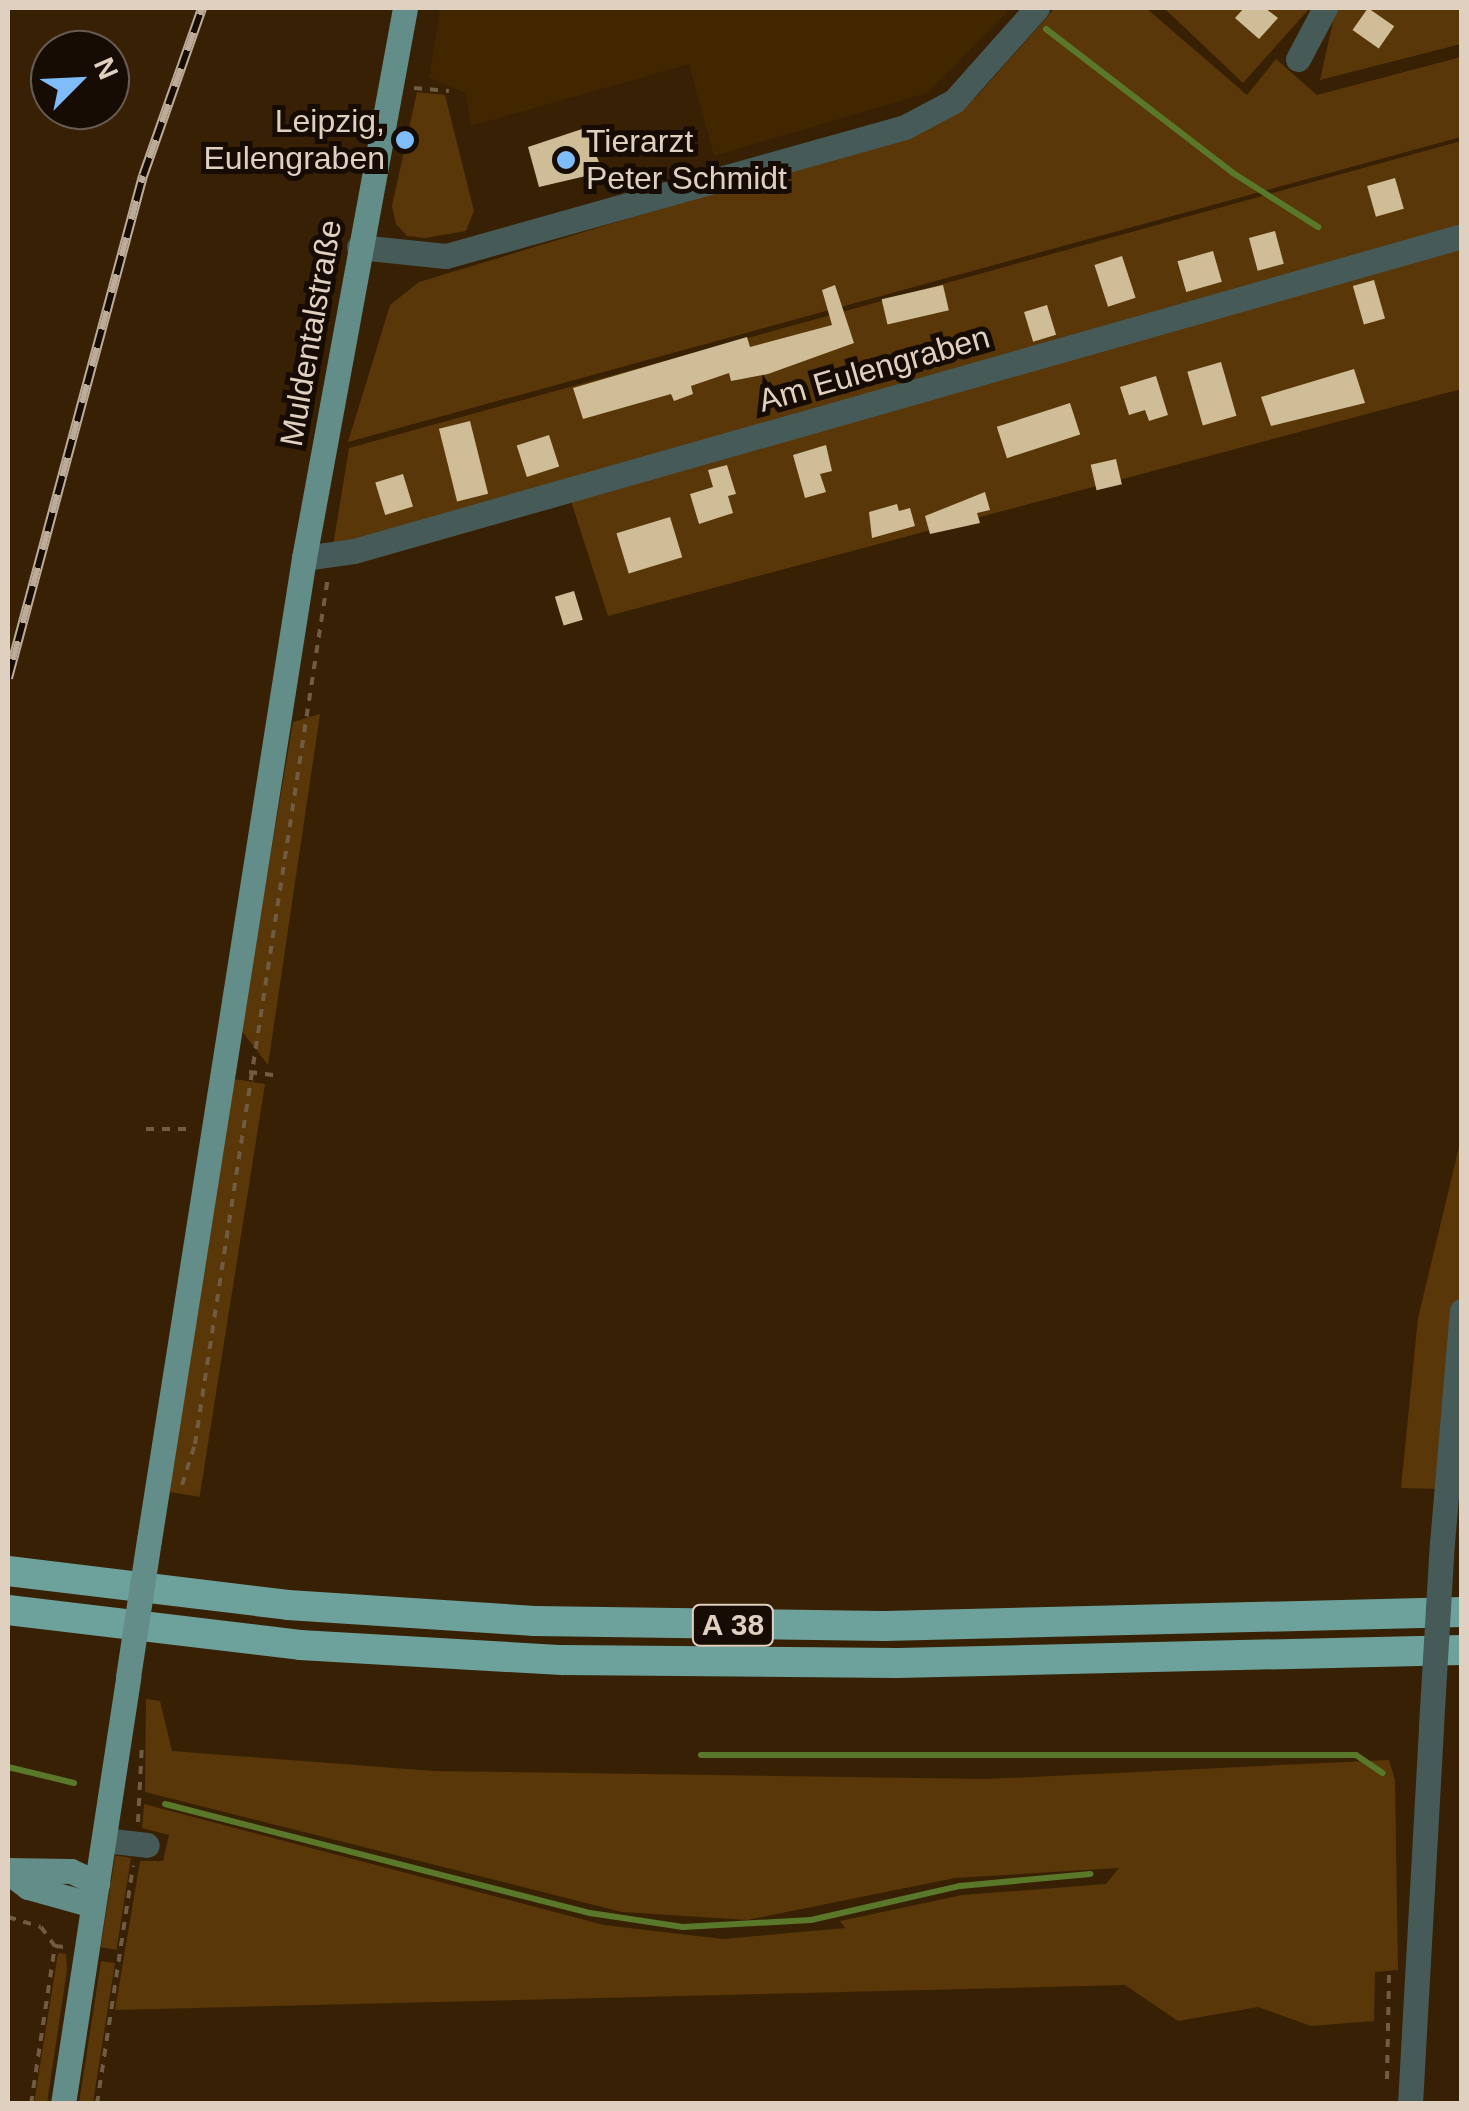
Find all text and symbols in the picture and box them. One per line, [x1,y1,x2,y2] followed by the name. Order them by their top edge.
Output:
[30,30,130,130] north arrow
[88,53,124,84] text: N
[204,103,385,178] place label: Leipzig, Eulengraben
[586,123,787,198] place label: Tierarzt Peter Schmidt
[394,129,416,151] marker: Leipzig, Eulengraben
[555,149,577,171] marker: Tierarzt Peter Schmidt
[272,217,350,449] street label: Muldentalstraße
[754,318,994,420] street label: Am Eulengraben
[690,1600,776,1650] road number: A 38

